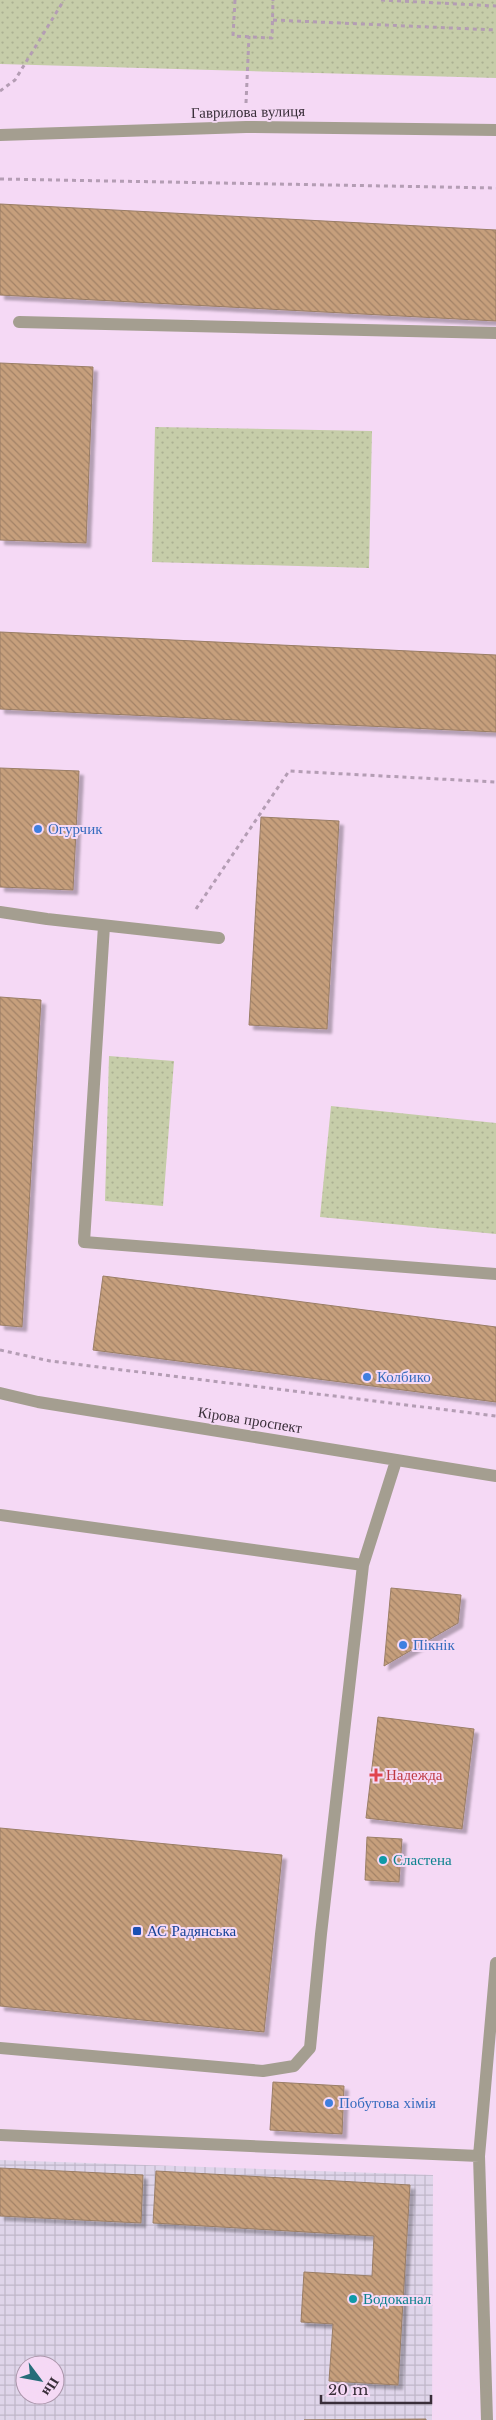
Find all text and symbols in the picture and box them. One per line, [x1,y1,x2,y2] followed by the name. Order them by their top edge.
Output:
[191,101,305,122] street label: Гаврилова вулиця
[48,819,103,838] place label: Огурчик
[32,823,44,835] marker: Огурчик
[377,1367,431,1386] place label: Колбико
[361,1371,373,1383] marker: Колбико
[197,1402,304,1437] street label: Кірова проспект
[413,1635,455,1654] place label: Пікнік
[397,1639,409,1651] marker: Пікнік
[386,1765,443,1784] place label: Надежда
[370,1769,382,1781] marker: Надежда
[393,1850,452,1869] place label: Сластена
[377,1854,389,1866] marker: Сластена
[147,1921,237,1940] place label: АС Радянська
[131,1925,143,1937] marker: АС Радянська
[339,2093,436,2112] place label: Побутова хімія
[323,2097,335,2109] marker: Побутова хімія
[363,2289,432,2308] place label: Водоканал
[347,2293,359,2305] marker: Водоканал
[15,2355,65,2405] north arrow
[321,2372,431,2404] scale bar
[38,2374,64,2400] text: Пн
[328,2380,368,2399] text: 20 m

